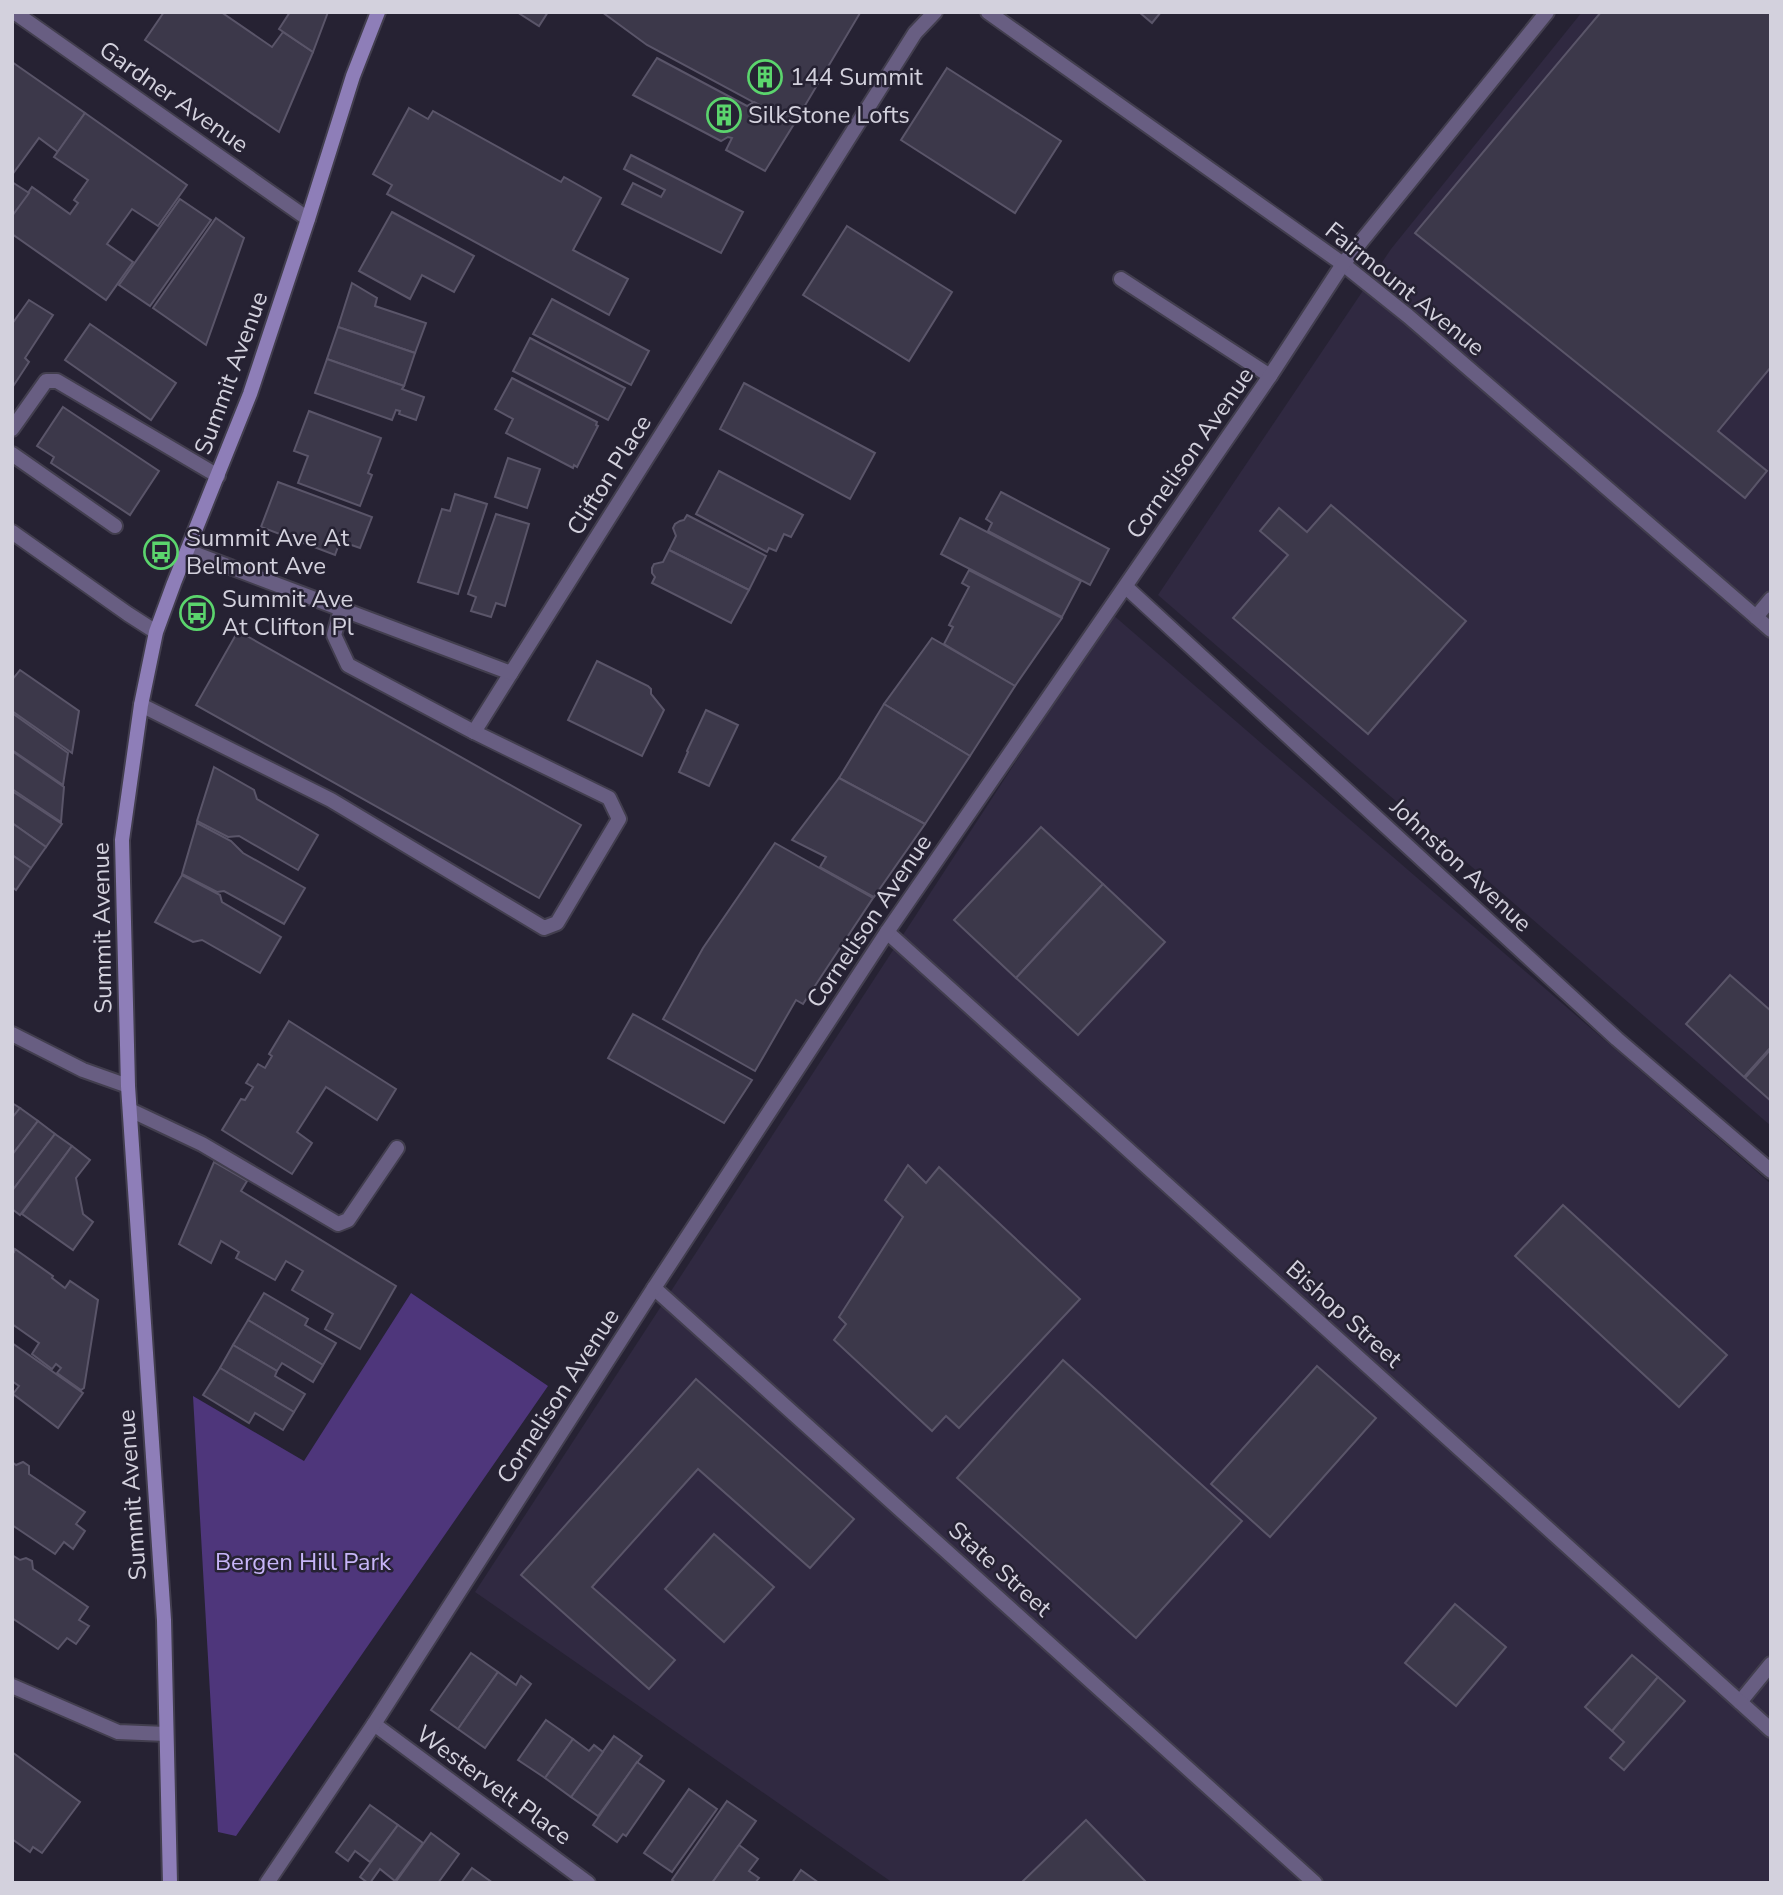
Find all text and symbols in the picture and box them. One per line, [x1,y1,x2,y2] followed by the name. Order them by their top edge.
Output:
[93,34,255,160] street label: Gardner Avenue
[746,58,784,96] building icon: 144 Summit
[790,61,923,93] place label: 144 Summit
[705,96,743,134] building icon: SilkStone Lofts
[748,99,910,131] place label: SilkStone Lofts
[1318,215,1492,363] street label: Fairmount Avenue
[187,287,275,459] street label: Summit Avenue
[1119,361,1261,545] street label: Cornelison Avenue
[559,409,659,541] street label: Clifton Place
[186,522,350,582] place label: Summit Ave At Belmont Ave
[142,533,180,571] bus stop icon: Summit Ave At Belmont Ave
[222,583,354,643] place label: Summit Ave At Clifton Pl
[178,594,216,632] bus stop icon: Summit Ave At Clifton Pl
[1382,790,1539,939] street label: Johnston Avenue
[799,828,939,1014] street label: Cornelison Avenue
[85,842,119,1014] street label: Summit Avenue
[1279,1253,1409,1375] street label: Bishop Street
[489,1302,627,1490] street label: Cornelison Avenue
[110,1409,154,1581] street label: Summit Avenue
[942,1514,1059,1624] street label: State Street
[215,1546,392,1578] park label: Bergen Hill Park
[410,1718,578,1852] street label: Westervelt Place

